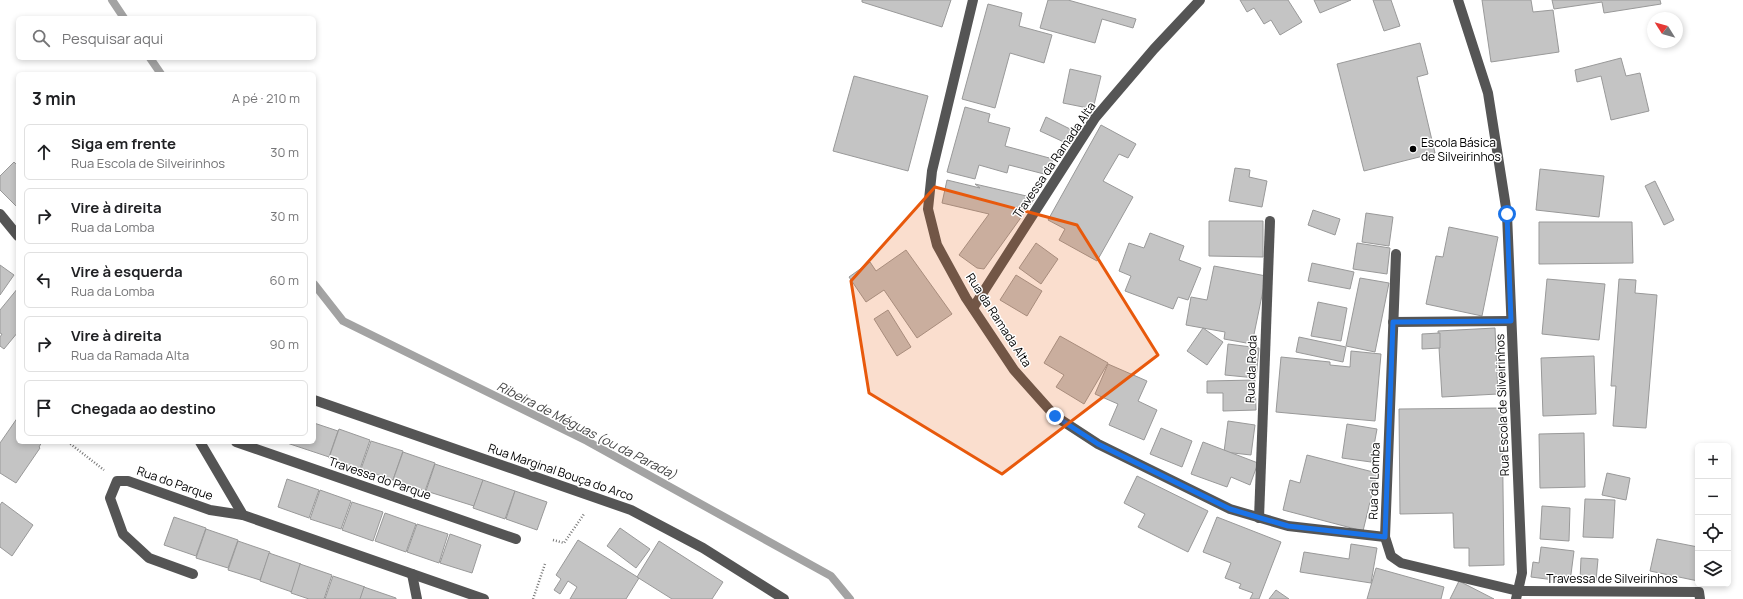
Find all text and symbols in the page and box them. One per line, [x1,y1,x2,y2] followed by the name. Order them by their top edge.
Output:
[1647,12,1683,48] north arrow
[16,16,316,60] search box
[30,27,52,49] icon: search
[62,28,163,49] text: Pesquisar aqui
[32,87,76,110] text: 3 min
[232,89,300,107] text: A pé · 210 m
[1009,98,1099,222] street label: Travessa da Ramada Alta
[71,133,176,154] text: Siga em frente
[1421,134,1501,165] place label: Escola Básica de Silveirinhos
[33,141,55,163] icon: ahead
[270,143,299,161] text: 30 m
[1408,144,1418,154] marker: Escola Básica de Silveirinhos
[71,154,225,172] text: Rua Escola de Silveirinhos
[71,197,162,218] text: Vire à direita
[33,205,55,227] icon: right
[1498,205,1516,223] route start
[270,207,299,225] text: 30 m
[71,218,155,236] text: Rua da Lomba
[71,261,183,282] text: Vire à esquerda
[33,269,55,291] icon: left
[962,270,1036,370] street label: Rua da Ramada Alta
[269,271,299,289] text: 60 m
[71,282,155,300] text: Rua da Lomba
[71,325,162,346] text: Vire à direita
[33,333,55,355] icon: right
[1491,334,1513,476] street label: Rua Escola de Silveirinhos
[269,335,299,353] text: 90 m
[1241,335,1261,403] street label: Rua da Roda
[71,346,189,364] text: Rua da Ramada Alta
[494,377,680,484] water label: Ribeira de Méguas (ou da Parada)
[33,397,55,419] icon: arrive
[71,398,216,419] text: Chegada ao destino
[1046,407,1064,425] route end
[486,439,636,505] street label: Rua Marginal Bouça do Arco
[1364,442,1384,520] street label: Rua da Lomba
[1695,443,1731,587] map controls
[1695,443,1731,479] button: +
[326,452,434,504] street label: Travessa do Parque
[135,462,215,504] street label: Rua do Parque
[1695,479,1731,515] button: −
[1695,515,1731,551] button: locate
[1695,551,1731,587] button: layers
[1546,570,1678,587] street label: Travessa de Silveirinhos

